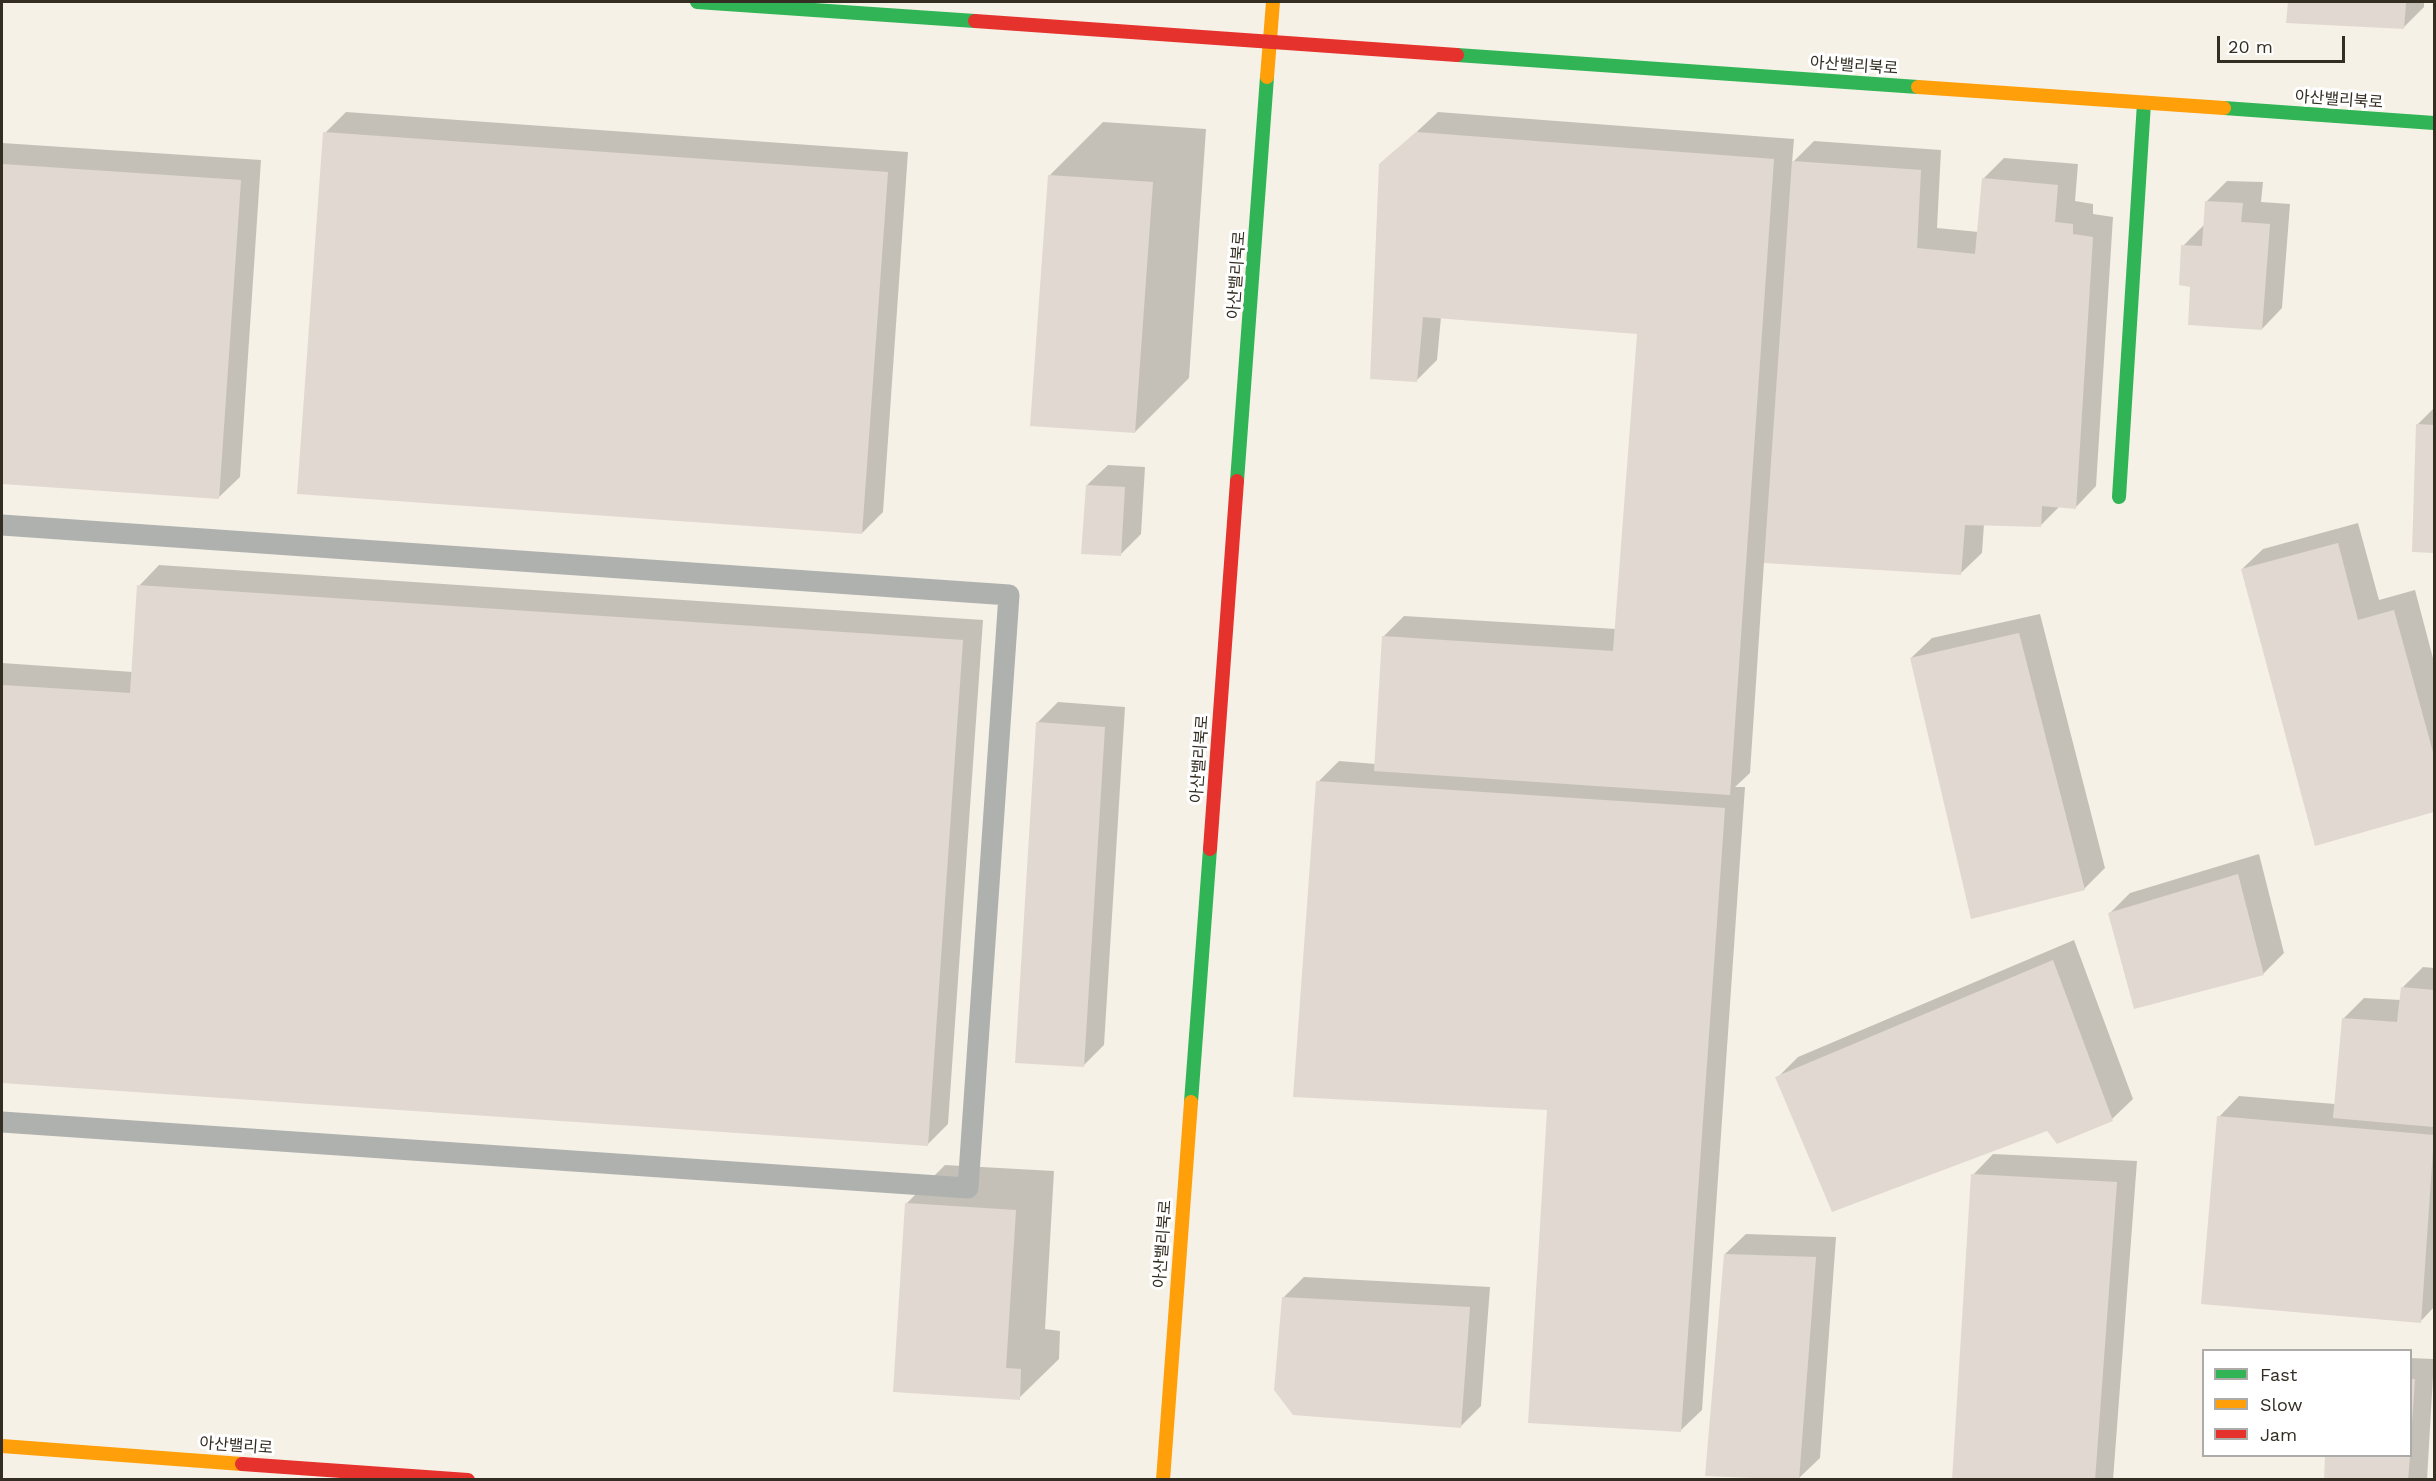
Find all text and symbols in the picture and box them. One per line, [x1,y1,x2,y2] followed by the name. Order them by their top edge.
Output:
[2220,24,2348,62] scale bar
[2228,36,2273,57] text: 20 m
[1809,53,1899,79] street label: 아산밸리북로
[2294,87,2384,113] street label: 아산밸리북로
[1224,230,1250,320] street label: 아산밸리북로
[1187,714,1213,804] street label: 아산밸리북로
[1150,1199,1176,1289] street label: 아산밸리북로
[2202,1349,2412,1457] legend
[2260,1364,2297,1385] text: Fast
[2260,1394,2303,1415] text: Slow
[2260,1424,2297,1445] text: Jam
[199,1434,273,1458] street label: 아산밸리로

